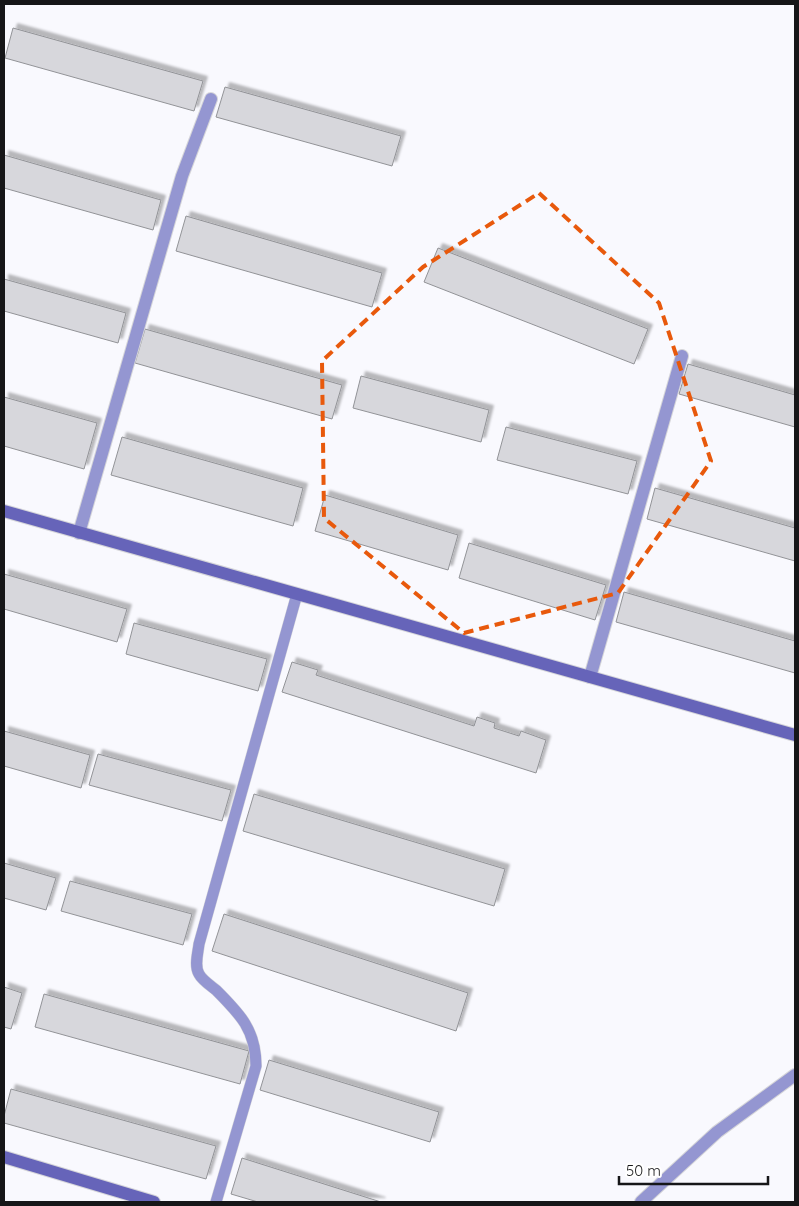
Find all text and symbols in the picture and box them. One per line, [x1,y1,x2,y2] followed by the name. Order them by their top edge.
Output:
[619,1154,768,1186] scale bar
[626,1161,661,1180] text: 50 m

